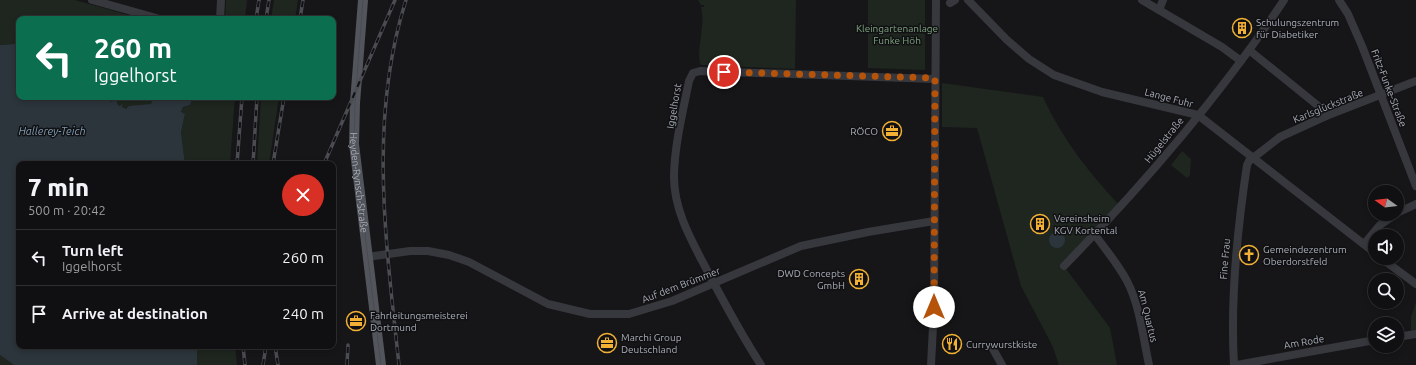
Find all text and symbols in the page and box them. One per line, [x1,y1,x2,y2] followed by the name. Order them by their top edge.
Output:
[1231,17,1253,39] building icon: Schulungszentrum für Diabetiker
[1256,17,1339,40] place label: Schulungszentrum für Diabetiker
[856,23,938,46] park label: Kleingartenanlage Funke Höh
[28,32,80,84] icon: left
[94,32,172,63] text: 260 m
[1369,48,1409,128] street label: Fritz-Funke-Straße
[707,55,741,89] pin
[713,61,735,83] icon: arrive
[94,65,176,85] text: Iggelhorst
[665,82,683,130] street label: Iggelhorst
[1144,86,1195,110] street label: Lange Fuhr
[1291,87,1365,125] street label: Karlsglückstraße
[1142,115,1186,165] street label: Hügelstraße
[881,120,903,142] office icon: RÖCO
[18,125,86,137] water label: Hallerey-Teich
[850,126,878,137] place label: RÖCO
[348,132,370,233] street label: Heyden-Rynsch-Straße
[28,174,89,201] text: 7 min
[282,174,324,216] button: close
[1368,185,1404,221] north arrow
[1368,185,1404,353] map controls
[28,203,106,217] text: 500 m · 20:42
[1029,213,1051,235] building icon: Vereinsheim KGV Kortental
[1054,213,1118,236] place label: Vereinsheim KGV Kortental
[1368,229,1404,265] button: sound
[1218,238,1232,280] street label: Fine Frau
[62,242,123,259] text: Turn left
[1238,244,1260,266] church icon: Gemeindezentrum Oberdorstfeld
[1263,244,1347,267] place label: Gemeindezentrum Oberdorstfeld
[28,247,50,269] icon: left
[282,249,324,266] text: 260 m
[62,259,122,273] text: Iggelhorst
[640,265,722,305] street label: Auf dem Brümmer
[778,268,845,291] place label: DWD Concepts GmbH
[848,268,870,290] building icon: DWD Concepts GmbH
[1368,273,1404,309] button: search
[913,286,955,328] position arrow
[1136,289,1160,343] street label: Am Quartus
[28,303,50,325] icon: arrive
[62,305,208,322] text: Arrive at destination
[282,305,324,322] text: 240 m
[345,310,367,332] office icon: Fahrleitungsmeisterei Dortmund
[370,310,468,333] place label: Fahrleitungsmeisterei Dortmund
[1368,317,1404,353] button: layers
[596,332,618,354] office icon: Marchi Group Deutschland
[621,332,682,355] place label: Marchi Group Deutschland
[941,333,963,355] restaurant icon: Currywurstkiste
[1283,333,1325,351] street label: Am Rode
[966,339,1037,350] place label: Currywurstkiste

